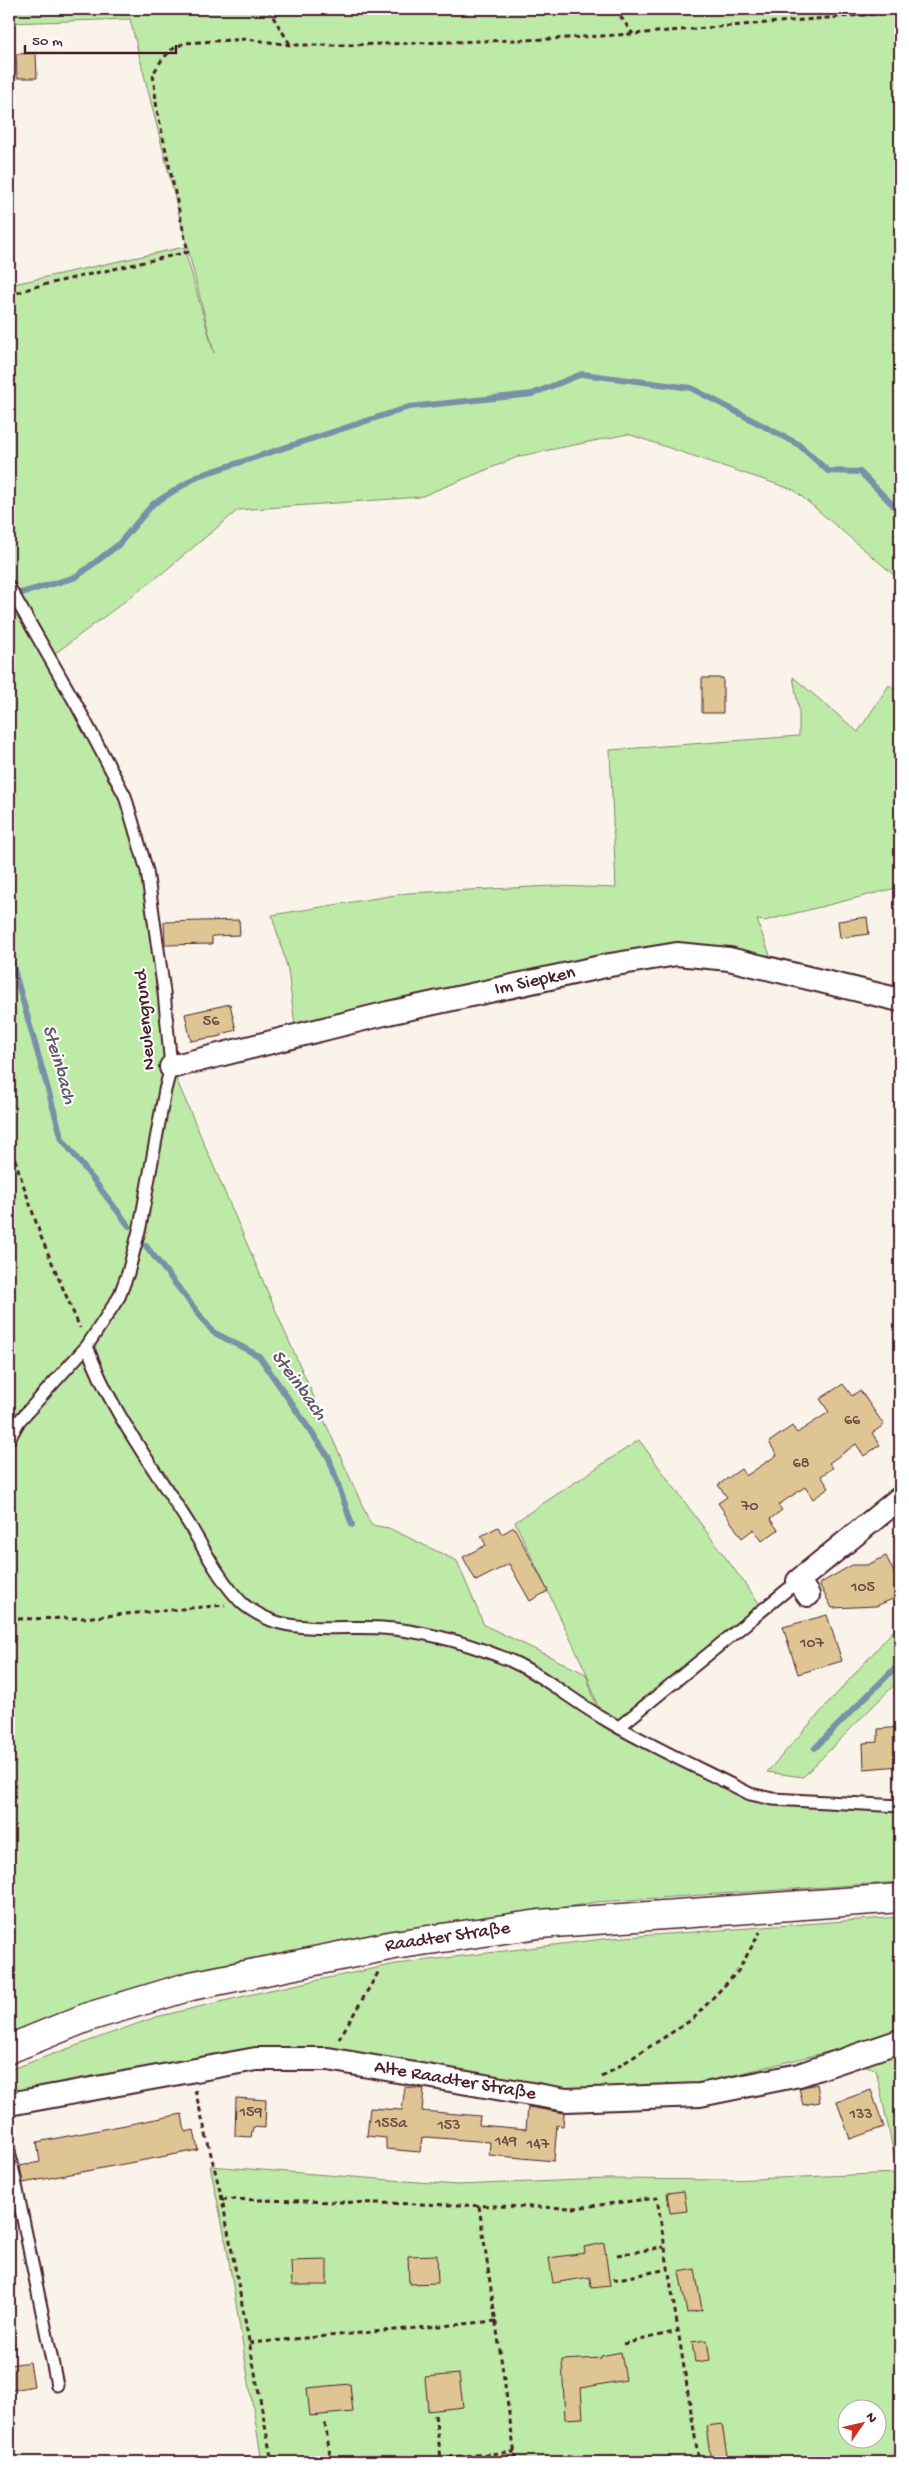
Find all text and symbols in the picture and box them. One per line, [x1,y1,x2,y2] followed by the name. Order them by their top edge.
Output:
[25,22,176,54] scale bar
[32,33,63,51] text: 50 m
[492,961,578,1001] street label: Im Siepken
[130,967,162,1071] street label: Neulengrund
[203,1013,220,1032] house number: 56
[36,1023,80,1107] water label: Steinbach
[265,1347,331,1426] water label: Steinbach
[844,1412,861,1431] house number: 66
[793,1455,810,1474] house number: 68
[740,1498,759,1517] house number: 70
[850,1579,875,1598] house number: 105
[799,1635,825,1654] house number: 107
[383,1917,512,1958] street label: Raadter Straße
[372,2056,538,2106] street label: Alte Raadter Straße
[239,2104,262,2123] house number: 159
[848,2106,873,2125] house number: 133
[374,2115,408,2134] house number: 155a
[436,2117,461,2136] house number: 153
[494,2133,517,2152] house number: 149
[526,2136,550,2155] house number: 147
[836,2398,886,2448] north arrow
[861,2410,880,2427] text: N

